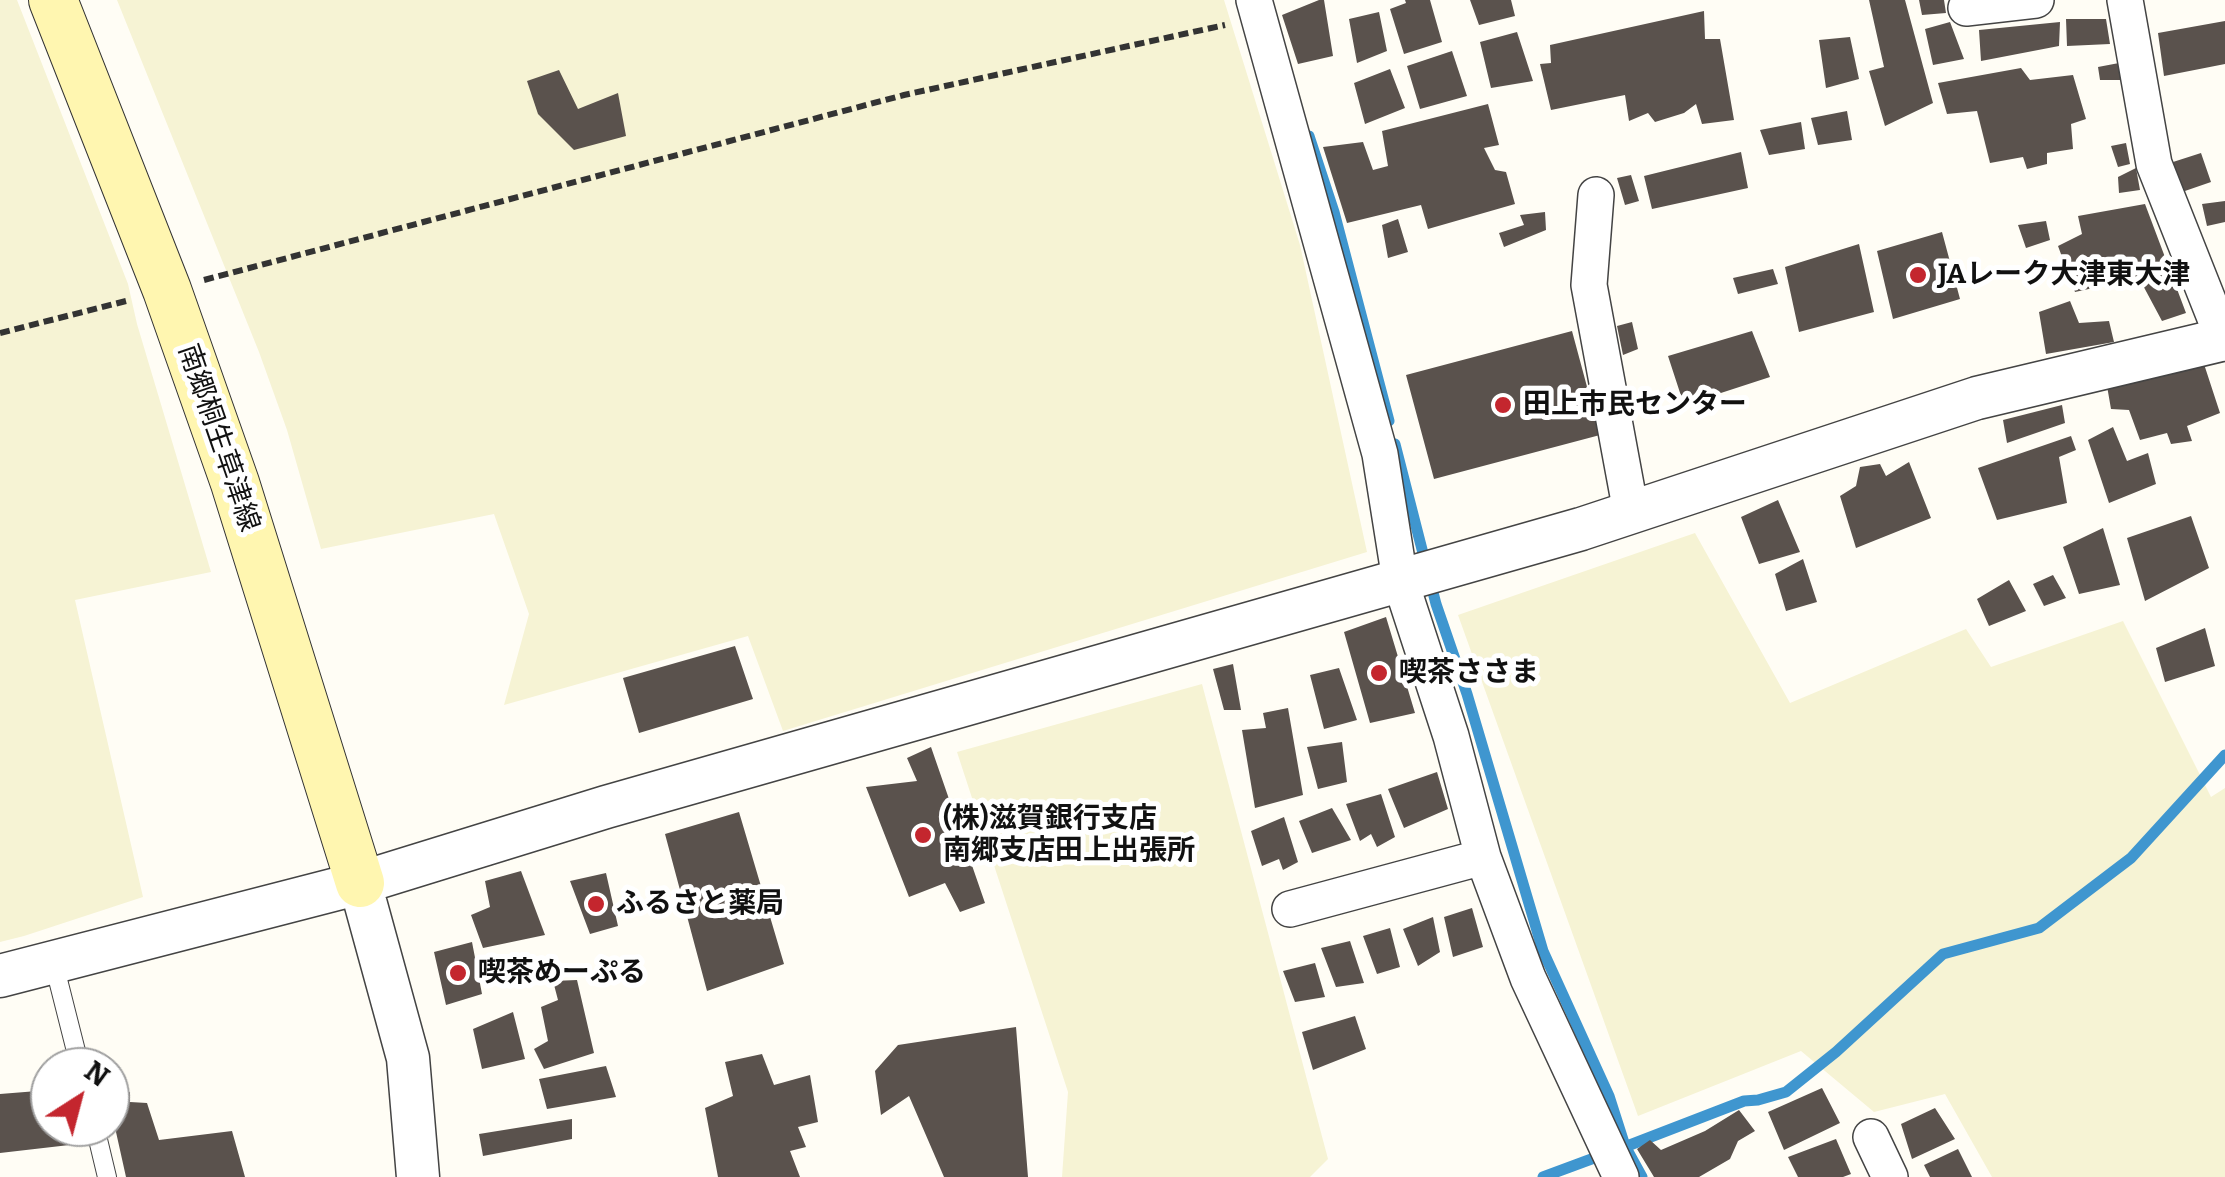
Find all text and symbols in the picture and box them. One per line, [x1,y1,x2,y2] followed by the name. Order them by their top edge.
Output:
[1938,258,2190,292] place label: JAレーク大津東大津
[1907,264,1929,286] marker: JAレーク大津東大津
[170,340,266,536] street label: 南郷桐生草津線
[1523,388,1747,422] place label: 田上市民センター
[1492,394,1514,416] marker: 田上市民センター
[1399,656,1539,690] place label: 喫茶ささま
[1368,662,1390,684] marker: 喫茶ささま
[943,802,1195,868] place label: (株)滋賀銀行支店 南郷支店田上出張所
[912,824,934,846] marker: (株)滋賀銀行支店 南郷支店田上出張所
[616,887,784,921] place label: ふるさと薬局
[585,893,607,915] marker: ふるさと薬局
[478,956,646,990] place label: 喫茶めーぷる
[447,962,469,984] marker: 喫茶めーぷる
[30,1047,130,1147] north arrow
[78,1054,115,1094] text: N

